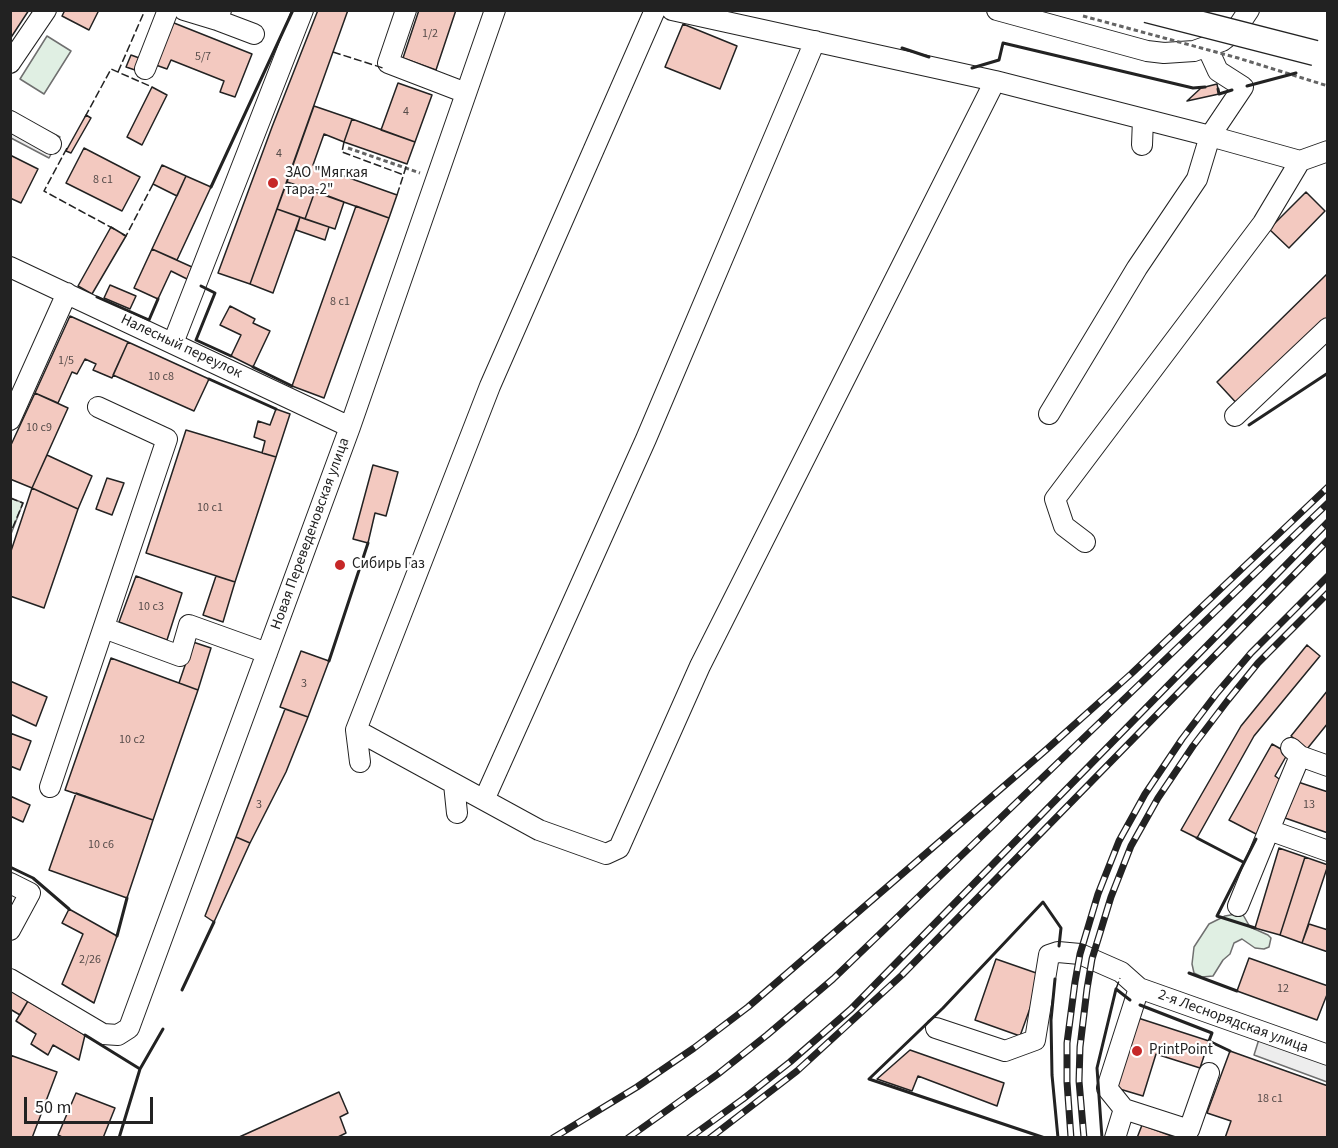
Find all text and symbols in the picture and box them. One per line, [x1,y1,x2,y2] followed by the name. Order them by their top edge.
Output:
[422,27,438,41] house number: 1/2
[195,50,211,64] house number: 5/7
[403,105,409,119] house number: 4
[276,147,282,161] house number: 4
[285,165,368,200] place label: ЗАО "Мягкая тара-2"
[93,173,113,187] house number: 8 с1
[266,176,280,190] marker: ЗАО "Мягкая тара-2"
[330,295,350,309] house number: 8 с1
[118,311,244,383] street label: Налесный переулок
[58,354,74,368] house number: 1/5
[148,370,174,384] house number: 10 с8
[26,421,52,435] house number: 10 с9
[268,436,354,632] street label: Новая Переведеновская улица
[197,501,223,515] house number: 10 с1
[352,556,425,574] place label: Сибирь Газ
[333,558,347,572] marker: Сибирь Газ
[138,600,164,614] house number: 10 с3
[301,677,307,691] house number: 3
[119,733,145,747] house number: 10 с2
[256,798,262,812] house number: 3
[1303,798,1315,812] house number: 13
[88,838,114,852] house number: 10 с6
[79,953,101,967] house number: 2/26
[1277,982,1289,996] house number: 12
[1155,986,1311,1058] street label: 2-я Леснорядская улица
[1149,1042,1213,1060] place label: PrintPoint
[1130,1044,1144,1058] marker: PrintPoint
[27,1085,156,1123] scale bar
[1257,1092,1283,1106] house number: 18 с1
[35,1095,71,1120] text: 50 m

